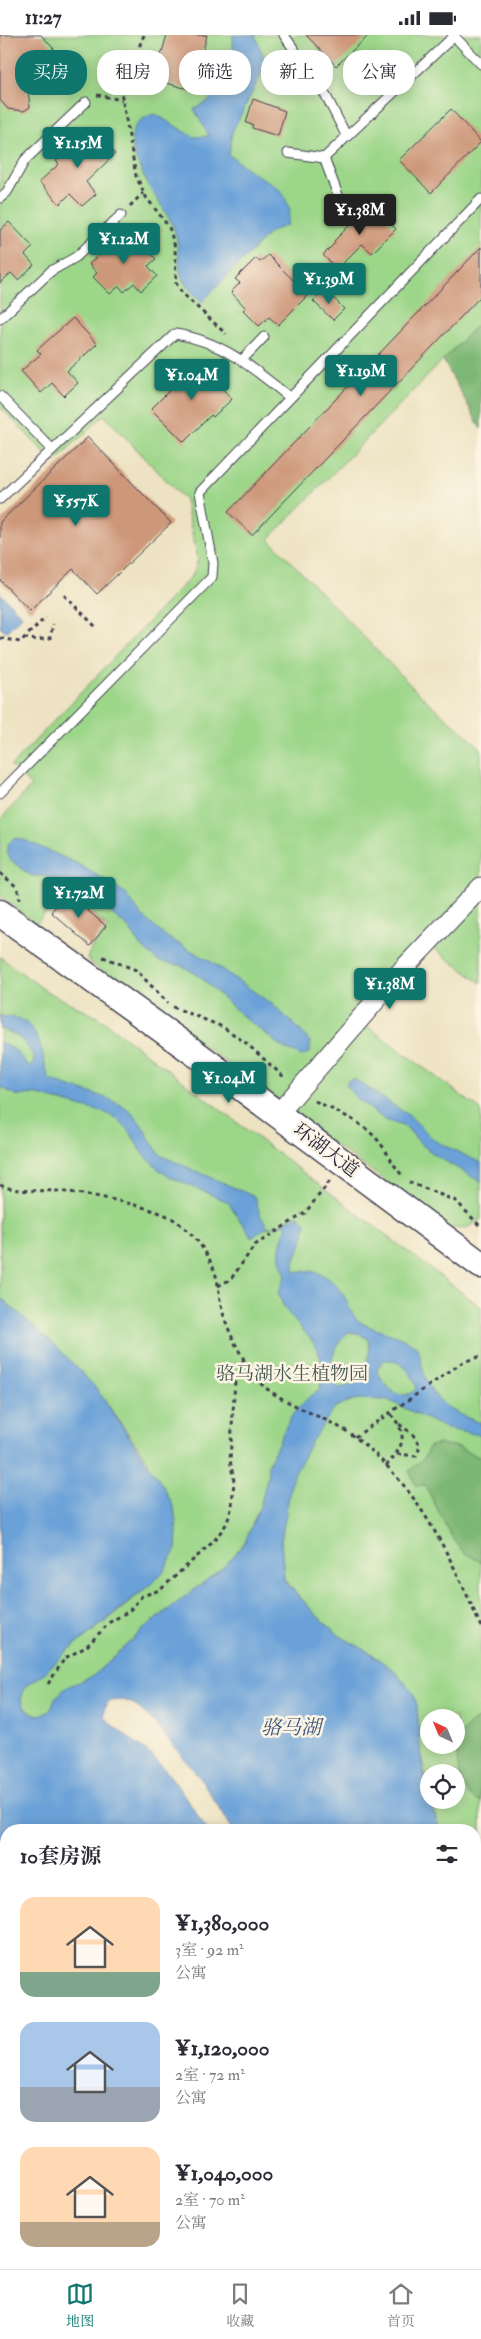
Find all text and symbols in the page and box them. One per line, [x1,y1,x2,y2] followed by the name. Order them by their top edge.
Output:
[25,6,62,30] text: 11:27
[15,50,87,95] chip: 买房
[97,50,169,95] chip: 租房
[179,50,251,95] chip: 筛选
[261,50,333,95] chip: 新上
[343,50,415,95] chip: 公寓
[37,127,119,169] pin: ¥1.15M
[53,133,103,153] text: ¥1.15M
[319,193,401,236] pin: ¥1.38M
[335,200,385,220] text: ¥1.38M
[83,223,165,265] pin: ¥1.12M
[99,229,149,249] text: ¥1.12M
[288,263,370,305] pin: ¥1.39M
[304,269,354,289] text: ¥1.39M
[320,355,402,397] pin: ¥1.19M
[151,359,233,401] pin: ¥1.04M
[336,361,386,381] text: ¥1.19M
[165,365,219,385] text: ¥1.04M
[41,485,111,527] pin: ¥557K
[54,491,98,511] text: ¥557K
[38,877,120,919] pin: ¥1.72M
[53,883,105,903] text: ¥1.72M
[349,967,431,1010] pin: ¥1.38M
[365,974,415,994] text: ¥1.38M
[188,1061,270,1104] pin: ¥1.04M
[202,1068,256,1088] text: ¥1.04M
[288,1118,364,1182] street label: 环湖大道
[216,1362,368,1386] park label: 骆马湖水生植物园
[420,1709,465,1754] north arrow
[420,1709,465,1809] map controls
[261,1715,324,1740] water label: 骆马湖
[420,1764,465,1809] button: locate
[433,1840,461,1868] icon: filters
[20,1843,101,1870] text: 10套房源
[175,1910,269,1937] text: ¥1,380,000
[60,1917,120,1977] icon: home
[175,1940,244,1960] text: 3室 · 92 m²
[175,1963,207,1983] text: 公寓
[175,2035,269,2062] text: ¥1,120,000
[60,2042,120,2102] icon: home
[175,2065,245,2085] text: 2室 · 72 m²
[175,2088,207,2108] text: 公寓
[175,2160,273,2187] text: ¥1,040,000
[60,2167,120,2227] icon: home
[175,2190,245,2210] text: 2室 · 70 m²
[175,2213,207,2233] text: 公寓
[66,2280,94,2330] tab: 地图
[226,2280,254,2330] tab: 收藏
[387,2280,415,2330] tab: 首页

